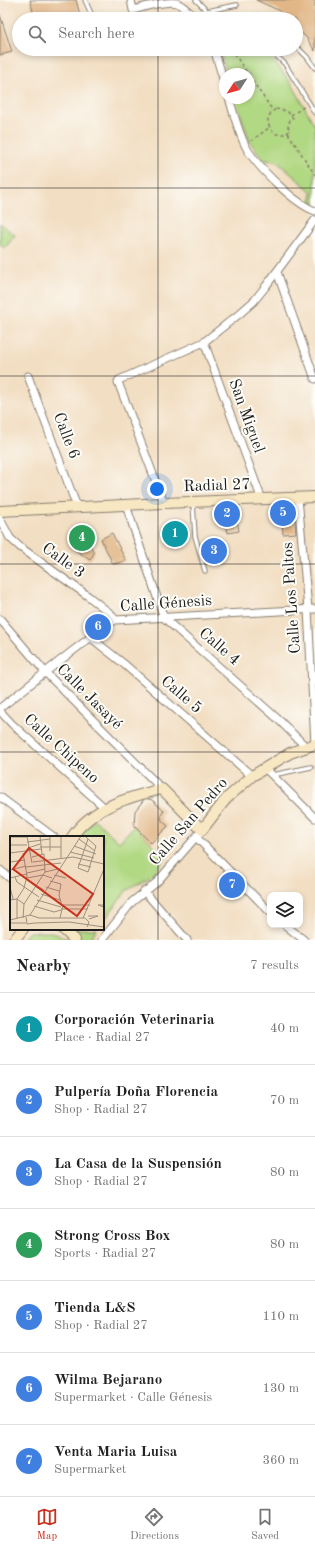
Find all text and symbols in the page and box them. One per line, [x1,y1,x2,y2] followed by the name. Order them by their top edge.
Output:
[12,12,303,56] search box
[26,23,48,45] icon: search
[58,27,135,42] text: Search here
[219,68,255,104] north arrow
[225,377,267,455] street label: San Miguel
[50,411,82,461] street label: Calle 6
[183,477,251,495] street label: Radial 27
[147,479,167,499] your location
[270,498,296,528] pin: 5
[214,499,240,529] pin: 2
[162,519,188,549] pin: 1
[69,523,95,553] pin: 4
[201,536,227,566] pin: 3
[39,540,87,582] street label: Calle 3
[280,541,304,654] street label: Calle Los Paltos
[119,593,213,615] street label: Calle Génesis
[85,612,111,642] pin: 6
[195,625,243,669] street label: Calle 4
[53,661,125,733] street label: Calle Jasayé
[157,673,205,717] street label: Calle 5
[20,711,102,787] street label: Calle Chipeno
[147,775,231,869] street label: Calle San Pedro
[10,836,104,930] inset map
[219,870,245,900] pin: 7
[267,892,303,928] map controls
[267,892,303,928] button: layers
[16,958,71,975] text: Nearby
[250,959,299,972] text: 7 results
[54,1013,215,1028] text: Corporación Veterinaria
[25,1022,33,1035] text: 1
[270,1022,299,1035] text: 40 m
[54,1031,150,1044] text: Place · Radial 27
[54,1085,218,1100] text: Pulpería Doña Florencia
[25,1094,33,1107] text: 2
[270,1094,299,1107] text: 70 m
[54,1103,148,1116] text: Shop · Radial 27
[54,1157,222,1172] text: La Casa de la Suspensión
[25,1166,33,1179] text: 3
[270,1166,299,1179] text: 80 m
[54,1175,148,1188] text: Shop · Radial 27
[54,1229,170,1244] text: Strong Cross Box
[25,1238,33,1251] text: 4
[270,1238,299,1251] text: 80 m
[54,1247,156,1260] text: Sports · Radial 27
[54,1301,136,1316] text: Tienda L&S
[25,1310,33,1323] text: 5
[262,1310,299,1323] text: 110 m
[54,1319,148,1332] text: Shop · Radial 27
[54,1373,162,1388] text: Wilma Bejarano
[25,1382,33,1395] text: 6
[262,1382,299,1395] text: 130 m
[54,1391,212,1404] text: Supermarket · Calle Génesis
[54,1445,177,1460] text: Venta Maria Luisa
[25,1454,33,1467] text: 7
[262,1454,299,1467] text: 360 m
[54,1463,126,1476] text: Supermarket
[36,1506,58,1544] tab: Map
[130,1506,179,1544] tab: Directions
[251,1506,279,1544] tab: Saved

